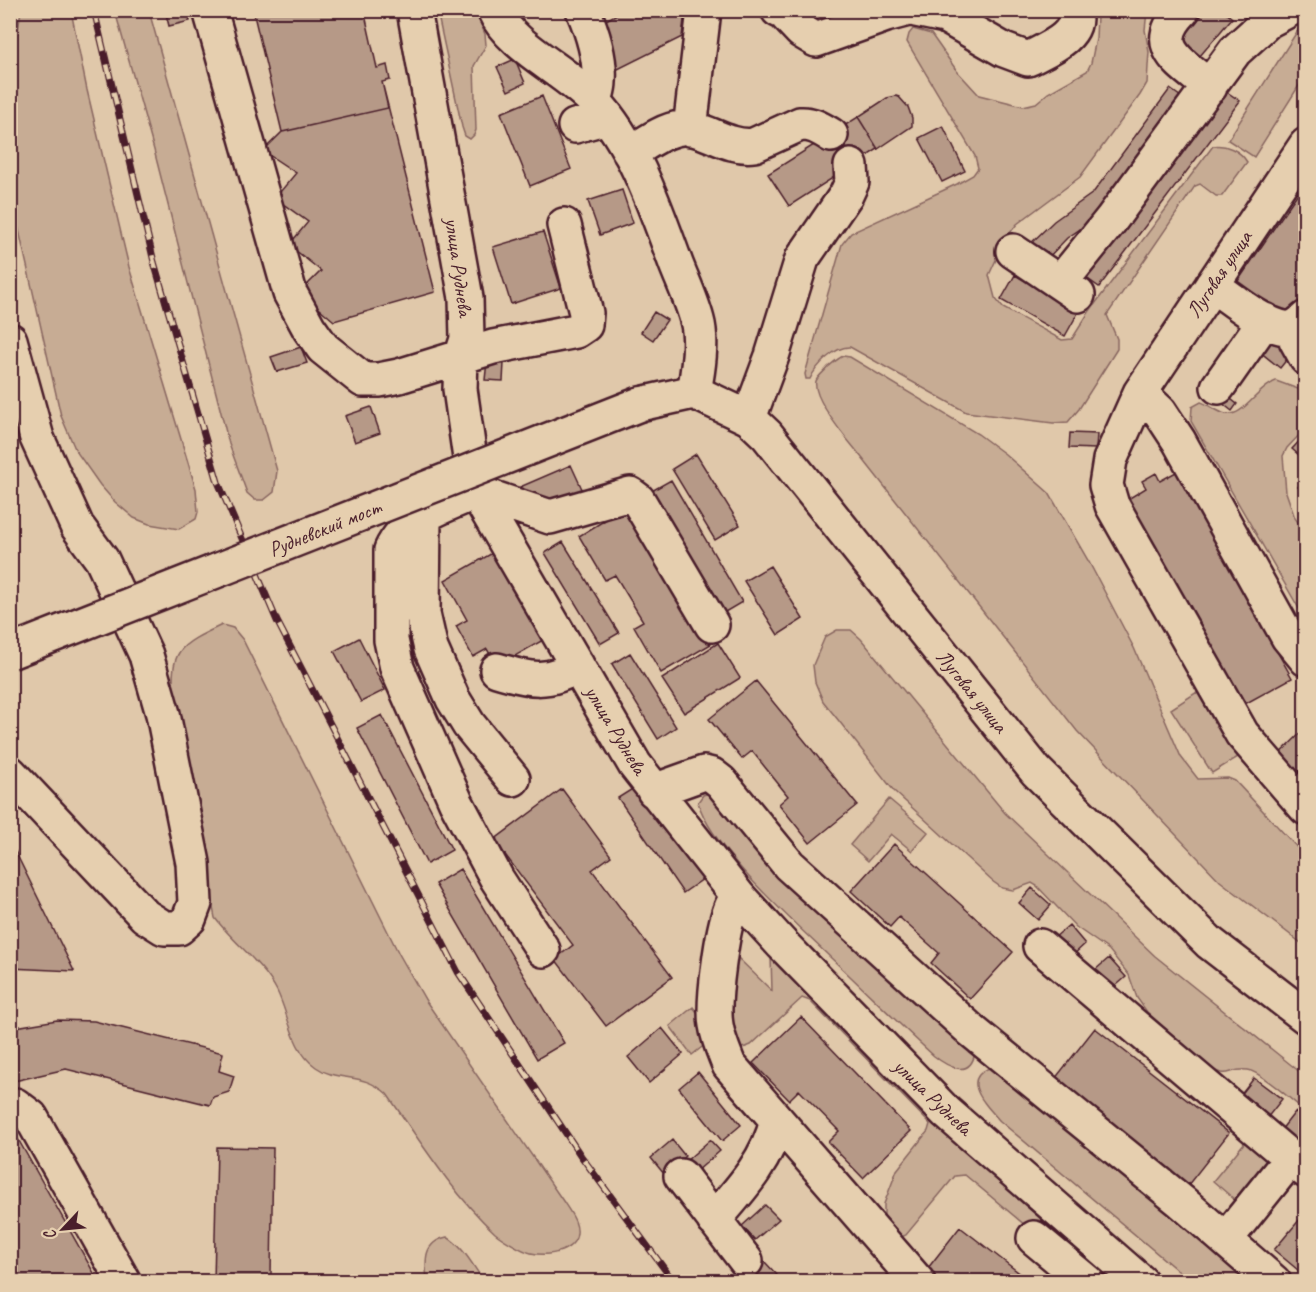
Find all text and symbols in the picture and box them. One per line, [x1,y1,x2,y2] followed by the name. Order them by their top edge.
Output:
[439,214,479,320] street label: улица Руднева
[1180,224,1259,323] street label: Луговая улица
[265,493,386,562] street label: Рудневский мост
[930,644,1015,739] street label: Луговая улица
[578,679,654,781] street label: улица Руднева
[887,1052,980,1143] street label: улица Руднева
[33,1199,93,1259] north arrow
[39,1225,61,1243] text: С

